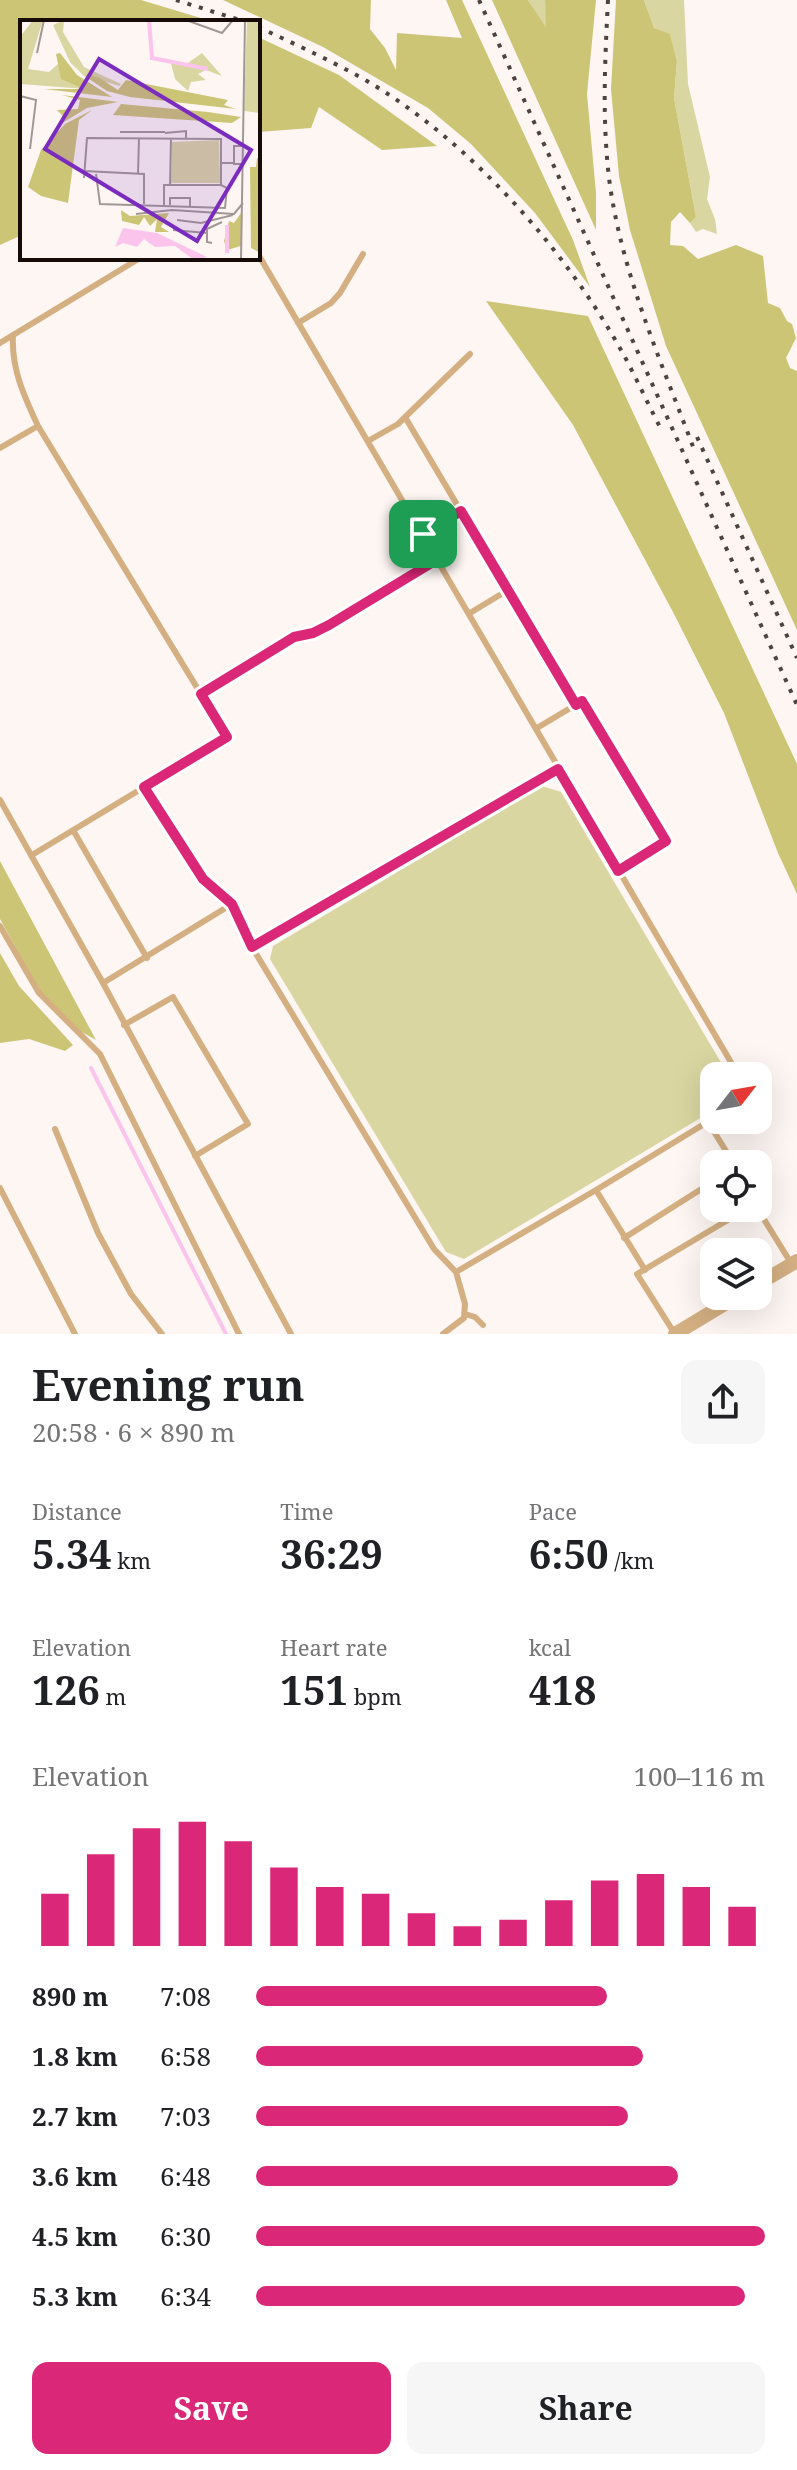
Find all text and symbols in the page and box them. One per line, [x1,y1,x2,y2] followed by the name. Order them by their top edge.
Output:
[20,20,260,260] inset map
[389,500,457,568] pin
[401,512,445,556] icon: arrive
[700,1062,772,1134] north arrow
[700,1062,772,1310] map controls
[700,1150,772,1222] button: locate
[700,1238,772,1310] button: layers
[32,1354,305,1414] text: Evening run
[681,1360,765,1444] button: share
[32,1414,235,1450] text: 20:58 · 6 × 890 m
[32,1496,122,1526] text: Distance
[280,1496,333,1526] text: Time
[529,1496,577,1526] text: Pace
[32,1526,112,1581] text: 5.34
[280,1526,383,1581] text: 36:29
[529,1526,609,1581] text: 6:50
[112,1545,151,1575] text: km
[609,1545,654,1575] text: /km
[32,1632,131,1662] text: Elevation
[280,1632,388,1662] text: Heart rate
[529,1632,571,1662] text: kcal
[32,1662,100,1717] text: 126
[280,1662,348,1717] text: 151
[529,1662,596,1717] text: 418
[100,1681,126,1711] text: m
[348,1681,402,1711] text: bpm
[32,1758,149,1794] text: Elevation
[633,1758,765,1794] text: 100–116 m
[32,1978,108,2014] text: 890 m
[160,1978,211,2014] text: 7:08
[32,2038,118,2074] text: 1.8 km
[160,2038,211,2074] text: 6:58
[32,2098,118,2134] text: 2.7 km
[160,2098,211,2134] text: 7:03
[32,2158,118,2194] text: 3.6 km
[160,2158,211,2194] text: 6:48
[32,2218,118,2254] text: 4.5 km
[160,2218,211,2254] text: 6:30
[32,2278,118,2314] text: 5.3 km
[160,2278,211,2314] text: 6:34
[32,2362,391,2454] button: Save
[407,2362,765,2454] button: Share

